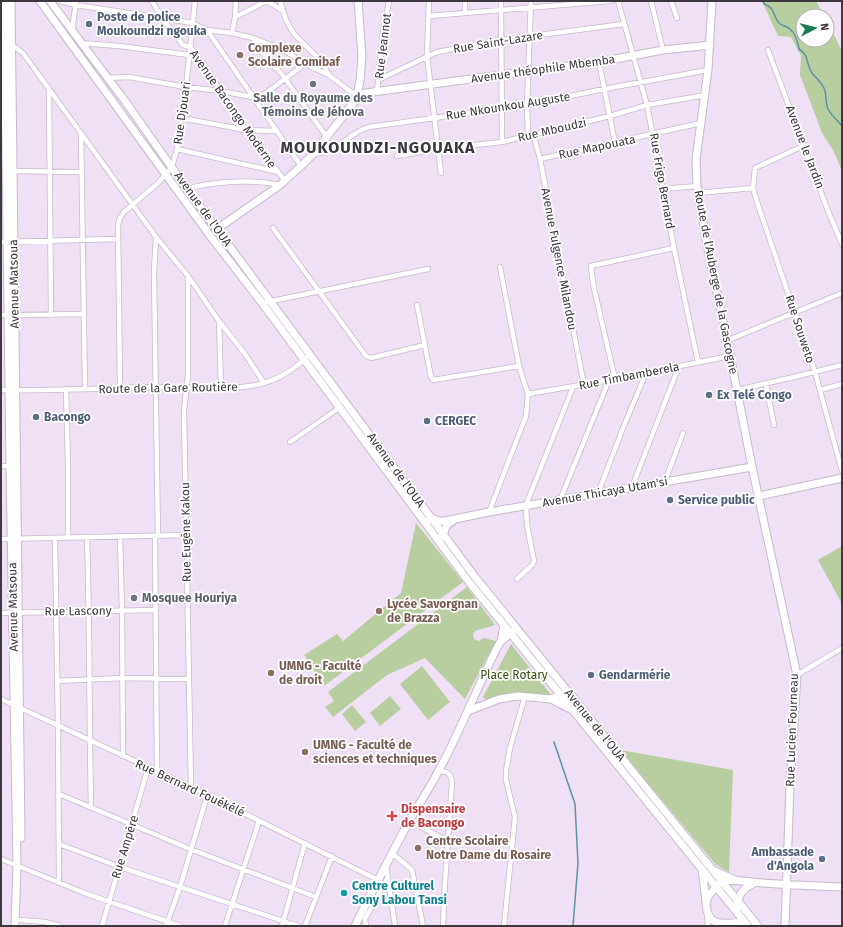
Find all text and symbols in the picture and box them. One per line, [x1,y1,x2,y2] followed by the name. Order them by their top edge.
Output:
[795,8,835,48] north arrow
[97,10,207,38] place label: Poste de police Moukoundzi ngouka
[372,12,394,80] street label: Rue Jeannot
[84,19,94,29] marker: Poste de police Moukoundzi ngouka
[818,22,831,31] text: N
[452,28,544,56] street label: Rue Saint-Lazare
[248,41,342,69] place label: Complexe Scolaire Comibaf
[187,47,279,171] street label: Avenue Bacongo Moderne
[235,50,245,60] marker: Complexe Scolaire Comibaf
[470,52,616,86] street label: Avenue théophile Mbemba
[308,79,318,89] marker: Salle du Royaume des Témoins de Jéhova
[171,81,193,145] street label: Rue Djouari
[445,89,571,123] street label: Rue Nkounkou Auguste
[253,91,373,119] place label: Salle du Royaume des Témoins de Jéhova
[783,103,827,191] street label: Avenue le Jardin
[516,115,588,145] street label: Rue Mboudzi
[557,132,637,162] street label: Rue Mapouata
[647,132,677,230] street label: Rue Frigo Bernard
[281,138,475,157] district label: MOUKOUNDZI-NGOUAKA
[171,169,235,249] street label: Avenue de l'OUA
[538,187,580,331] street label: Avenue Fulgence Milandou
[691,189,741,375] street label: Route de l'Auberge de la Gascogne
[6,239,22,329] street label: Avenue Matsoua
[782,293,818,365] street label: Rue Souweto
[578,359,680,393] street label: Rue Timbamberela
[98,380,238,396] street label: Route de la Gare Routière
[717,388,792,402] place label: Ex Telé Congo
[704,390,714,400] marker: Ex Telé Congo
[44,410,91,424] place label: Bacongo
[31,412,41,422] marker: Bacongo
[435,414,476,428] place label: CERGEC
[422,416,432,426] marker: CERGEC
[364,430,428,510] street label: Avenue de l'OUA
[541,474,669,510] street label: Avenue Thicaya Utam'si
[178,482,194,582] street label: Rue Eugène Kakou
[678,493,755,507] place label: Service public
[665,495,675,505] marker: Service public
[5,562,21,652] street label: Avenue Matsoua
[142,591,237,605] place label: Mosquee Houriya
[129,593,139,603] marker: Mosquee Houriya
[387,597,478,625] place label: Lycée Savorgnan de Brazza
[44,603,112,619] street label: Rue Lascony
[374,606,384,616] marker: Lycée Savorgnan de Brazza
[279,659,362,687] place label: UMNG - Faculté de droit
[266,668,276,678] marker: UMNG - Faculté de droit
[480,668,548,682] park label: Place Rotary
[599,668,671,682] place label: Gendarmérie
[586,670,596,680] marker: Gendarmérie
[783,673,801,787] street label: Rue Lucien Fourneau
[562,686,628,764] street label: Avenue de l'OUA
[313,738,437,766] place label: UMNG - Faculté de sciences et techniques
[300,747,310,757] marker: UMNG - Faculté de sciences et techniques
[133,756,247,820] street label: Rue Bernard Fouékélé
[401,802,466,830] place label: Dispensaire de Bacongo
[386,810,398,822] marker: Dispensaire de Bacongo
[109,814,141,880] street label: Rue Ampère
[426,834,552,862] place label: Centre Scolaire Notre Dame du Rosaire
[413,843,423,853] marker: Centre Scolaire Notre Dame du Rosaire
[750,845,814,873] place label: Ambassade d'Angola
[817,854,827,864] marker: Ambassade d'Angola
[352,879,447,907] place label: Centre Culturel Sony Labou Tansi
[339,888,349,898] marker: Centre Culturel Sony Labou Tansi

